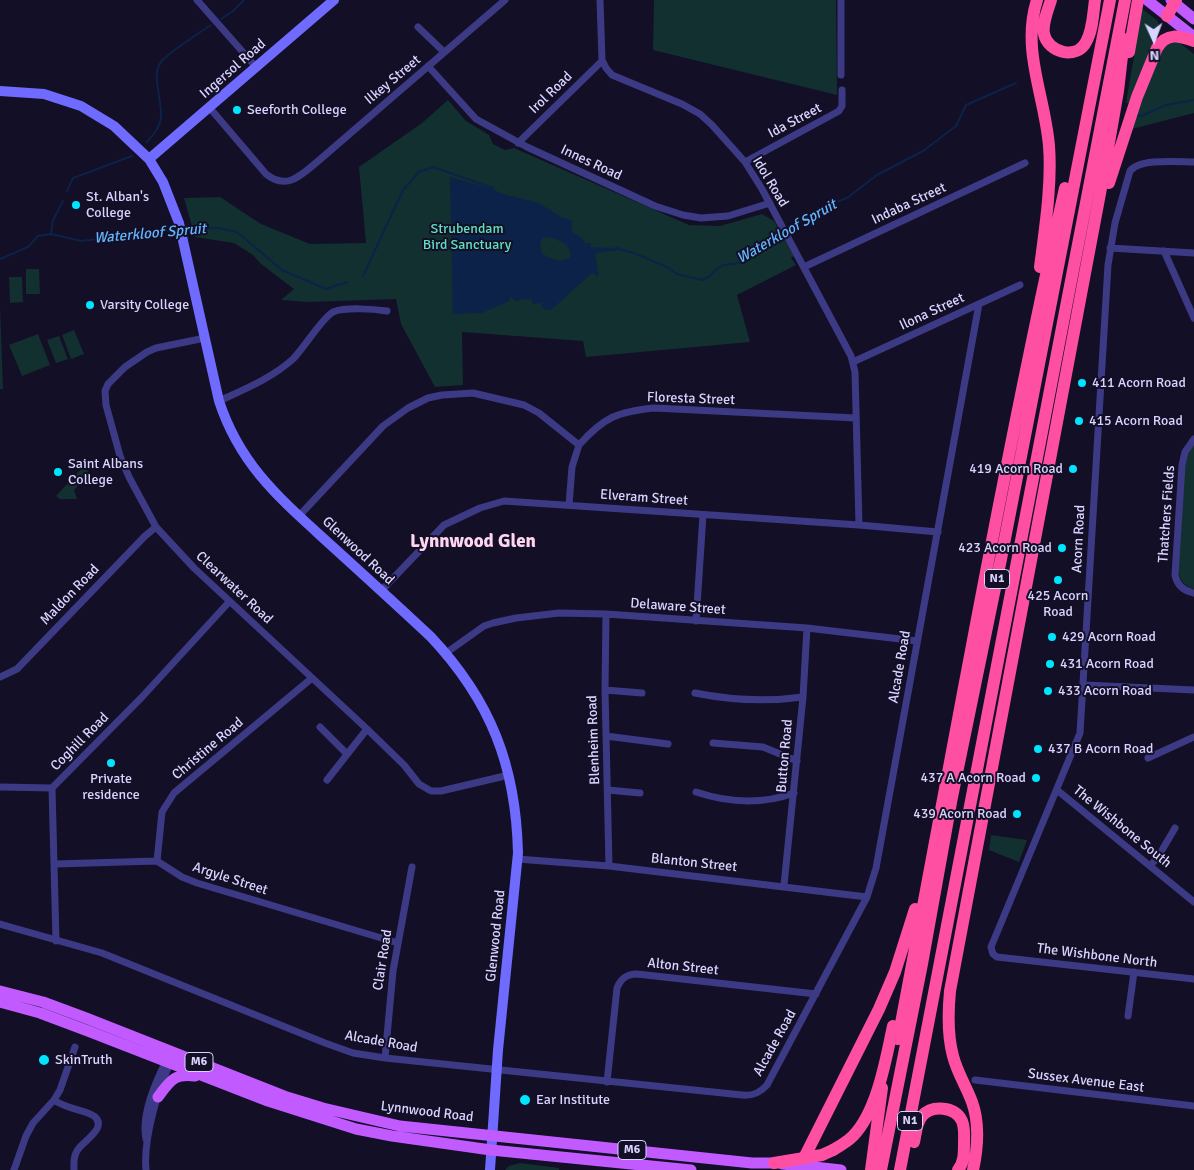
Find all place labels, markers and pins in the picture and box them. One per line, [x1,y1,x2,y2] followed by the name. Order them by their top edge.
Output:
[247,102,347,118] place label: Seeforth College
[231,104,243,116] marker: Seeforth College
[86,189,149,222] place label: St. Alban's College
[70,199,82,211] marker: St. Alban's College
[100,297,189,313] place label: Varsity College
[84,299,96,311] marker: Varsity College
[1092,375,1186,391] place label: 411 Acorn Road
[1076,377,1088,389] marker: 411 Acorn Road
[1089,413,1183,429] place label: 415 Acorn Road
[1073,415,1085,427] marker: 415 Acorn Road
[68,456,143,488] place label: Saint Albans College
[969,461,1063,477] place label: 419 Acorn Road
[1067,463,1079,475] marker: 419 Acorn Road
[52,466,64,478] marker: Saint Albans College
[958,540,1052,556] place label: 423 Acorn Road
[1056,542,1068,554] marker: 423 Acorn Road
[1052,574,1064,586] marker: 425 Acorn Road
[1028,588,1088,620] place label: 425 Acorn Road
[1062,629,1156,645] place label: 429 Acorn Road
[1046,631,1058,643] marker: 429 Acorn Road
[1060,656,1154,672] place label: 431 Acorn Road
[1044,658,1056,670] marker: 431 Acorn Road
[1058,683,1152,699] place label: 433 Acorn Road
[1042,685,1054,697] marker: 433 Acorn Road
[1048,741,1153,757] place label: 437 B Acorn Road
[1032,743,1044,755] marker: 437 B Acorn Road
[105,757,117,769] marker: Private residence
[921,770,1026,786] place label: 437 A Acorn Road
[82,771,140,804] place label: Private residence
[1030,772,1042,784] marker: 437 A Acorn Road
[913,806,1007,822] place label: 439 Acorn Road
[1011,808,1023,820] marker: 439 Acorn Road
[55,1052,113,1068] place label: SkinTruth
[37,1053,51,1067] marker: SkinTruth
[536,1092,610,1108] place label: Ear Institute
[518,1093,532,1107] marker: Ear Institute

